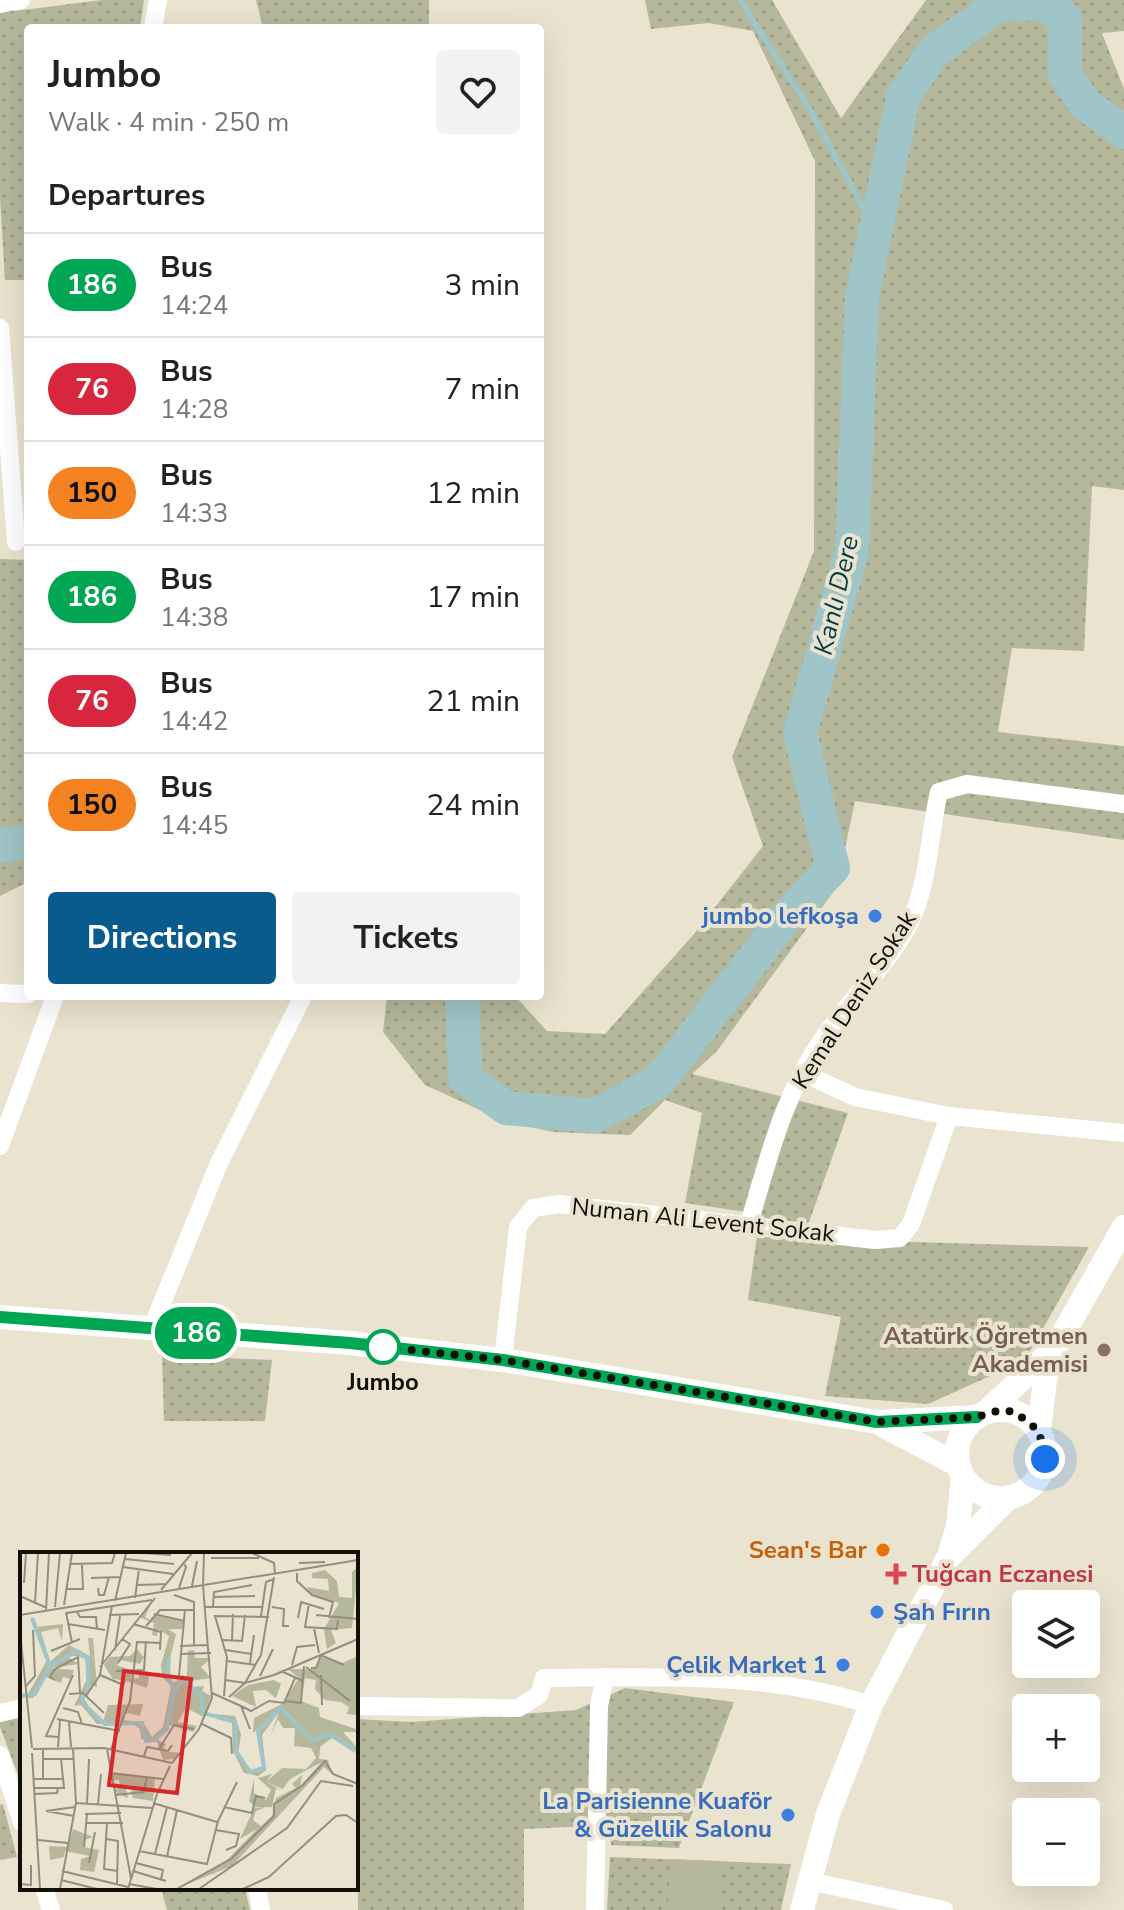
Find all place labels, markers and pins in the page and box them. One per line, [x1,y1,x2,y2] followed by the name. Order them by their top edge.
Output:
[701,900,859,932] place label: jumbo lefkoşa
[866,907,884,925] marker: jumbo lefkoşa
[883,1320,1088,1380] place label: Atatürk Öğretmen Akademisi
[366,1330,400,1364] marker: Jumbo
[1095,1341,1113,1359] marker: Atatürk Öğretmen Akademisi
[346,1366,419,1398] place label: Jumbo
[749,1534,868,1566] place label: Sean's Bar
[874,1541,892,1559] marker: Sean's Bar
[912,1558,1093,1590] place label: Tuğcan Eczanesi
[887,1565,905,1583] marker: Tuğcan Eczanesi
[893,1596,991,1628] place label: Şah Fırın
[868,1603,886,1621] marker: Şah Fırın
[666,1649,827,1681] place label: Çelik Market 1
[834,1656,852,1674] marker: Çelik Market 1
[542,1785,773,1845] place label: La Parisienne Kuaför & Güzellik Salonu
[779,1806,797,1824] marker: La Parisienne Kuaför & Güzellik Salonu

